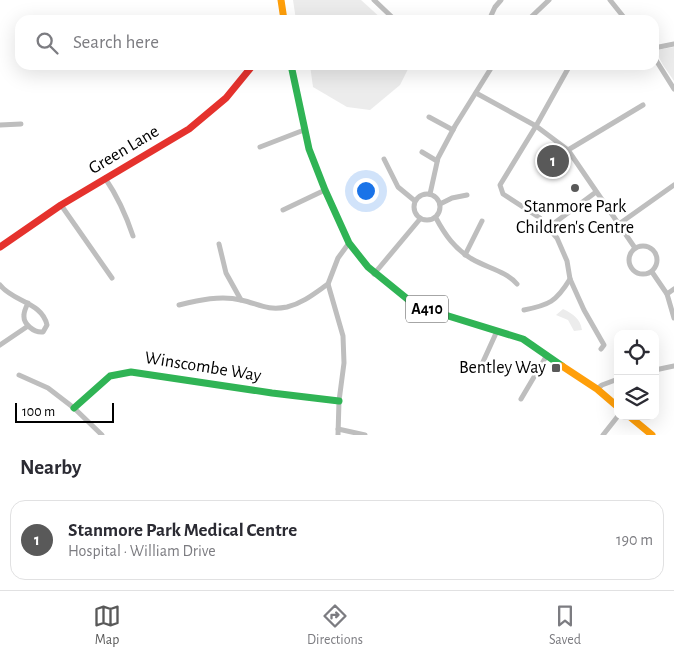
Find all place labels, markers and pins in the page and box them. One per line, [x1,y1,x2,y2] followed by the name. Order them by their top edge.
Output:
[537,142,569,180] pin: 1
[569,182,581,194] marker: Stanmore Park Children's Centre
[516,198,634,237] place label: Stanmore Park Children's Centre
[459,359,546,377] place label: Bentley Way
[550,362,562,374] marker: Bentley Way

